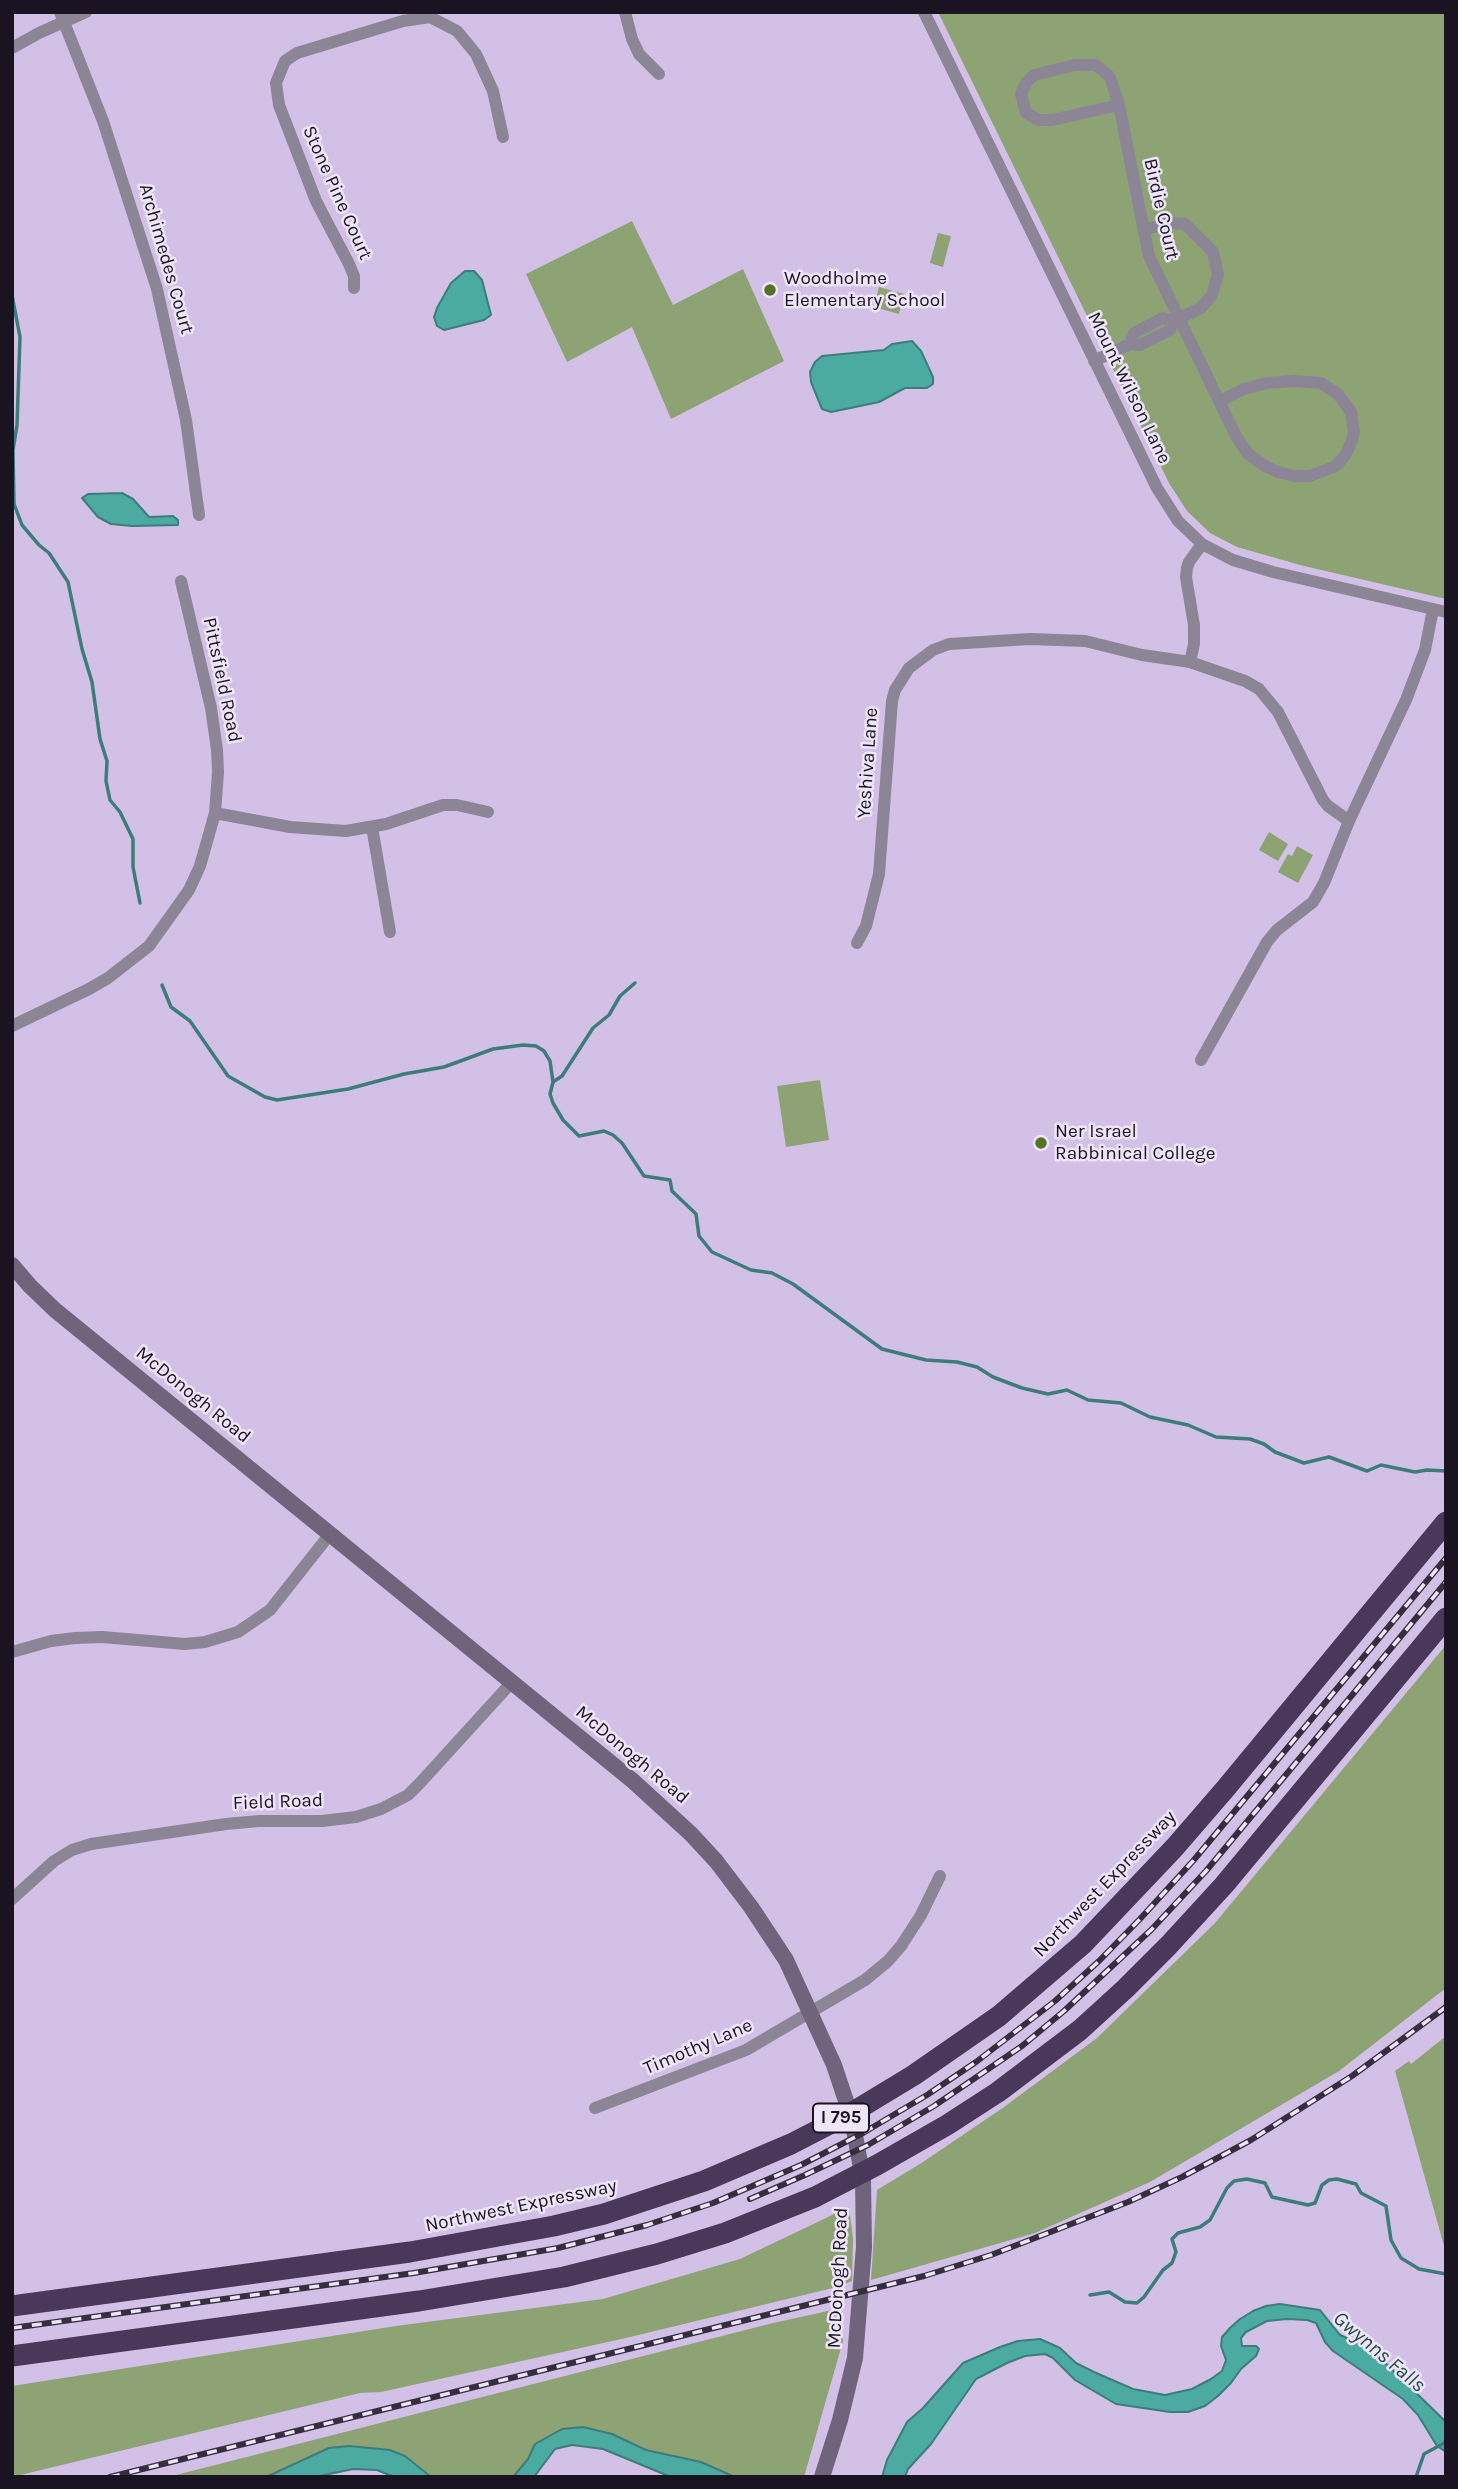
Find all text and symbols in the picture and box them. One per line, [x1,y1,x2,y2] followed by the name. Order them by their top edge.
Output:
[297,122,377,264] street label: Stone Pine Court
[1138,156,1184,262] street label: Birdie Court
[134,181,198,337] street label: Archimedes Court
[784,268,945,312] place label: Woodholme Elementary School
[762,282,778,298] marker: Woodholme Elementary School
[1082,308,1176,468] street label: Mount Wilson Lane
[198,615,246,745] street label: Pittsfield Road
[853,707,883,819] street label: Yeshiva Lane
[1055,1121,1215,1165] place label: Ner Israel Rabbinical College
[1033,1135,1049,1151] marker: Ner Israel Rabbinical College
[131,1342,255,1448] street label: McDonogh Road
[571,1701,693,1809] street label: McDonogh Road
[233,1789,323,1815] street label: Field Road
[1029,1806,1181,1962] street label: Northwest Expressway
[640,2014,756,2080] street label: Timothy Lane
[813,2104,869,2132] road number: I 795
[423,2175,619,2237] street label: Northwest Expressway
[823,2207,853,2349] street label: McDonogh Road
[1328,2306,1430,2398] water label: Gwynns Falls

